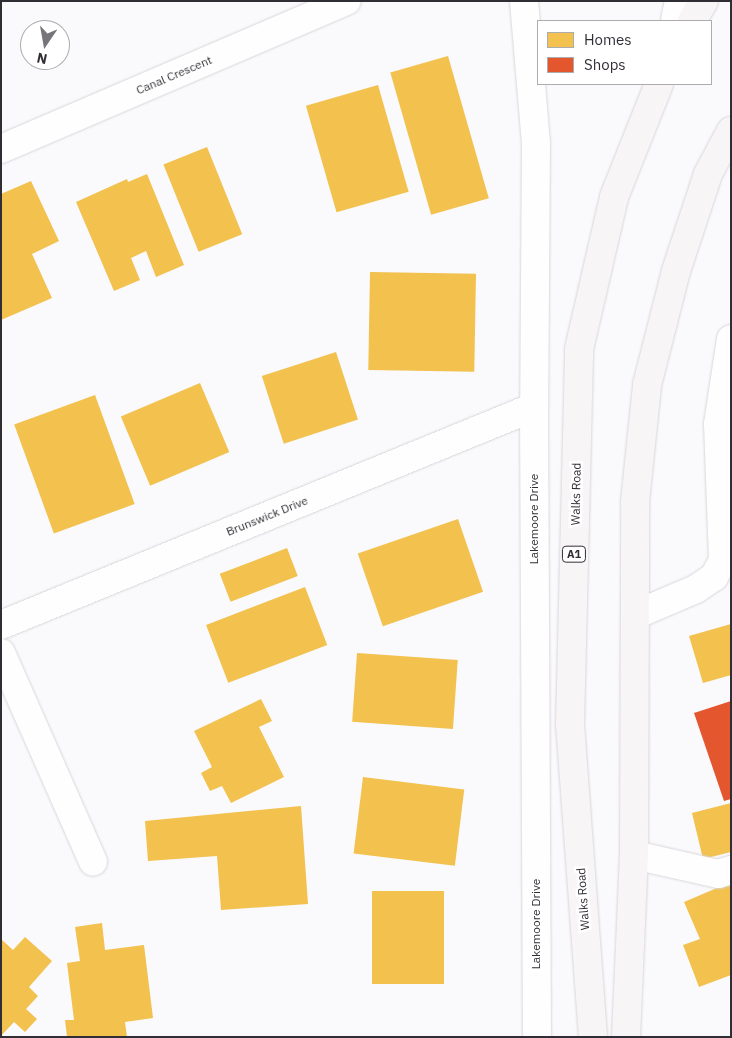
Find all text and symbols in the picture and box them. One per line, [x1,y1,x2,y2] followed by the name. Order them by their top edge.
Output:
[20,20,70,70] north arrow
[537,20,712,85] legend
[584,30,632,49] text: Homes
[35,49,49,69] text: N
[134,53,214,97] street label: Canal Crescent
[584,55,626,74] text: Shops
[568,463,584,525] street label: Walks Road
[527,474,541,564] street label: Lakemoore Drive
[224,493,310,539] street label: Brunswick Drive
[562,546,586,562] road number: A1
[574,867,592,931] street label: Walks Road
[529,879,543,969] street label: Lakemoore Drive

